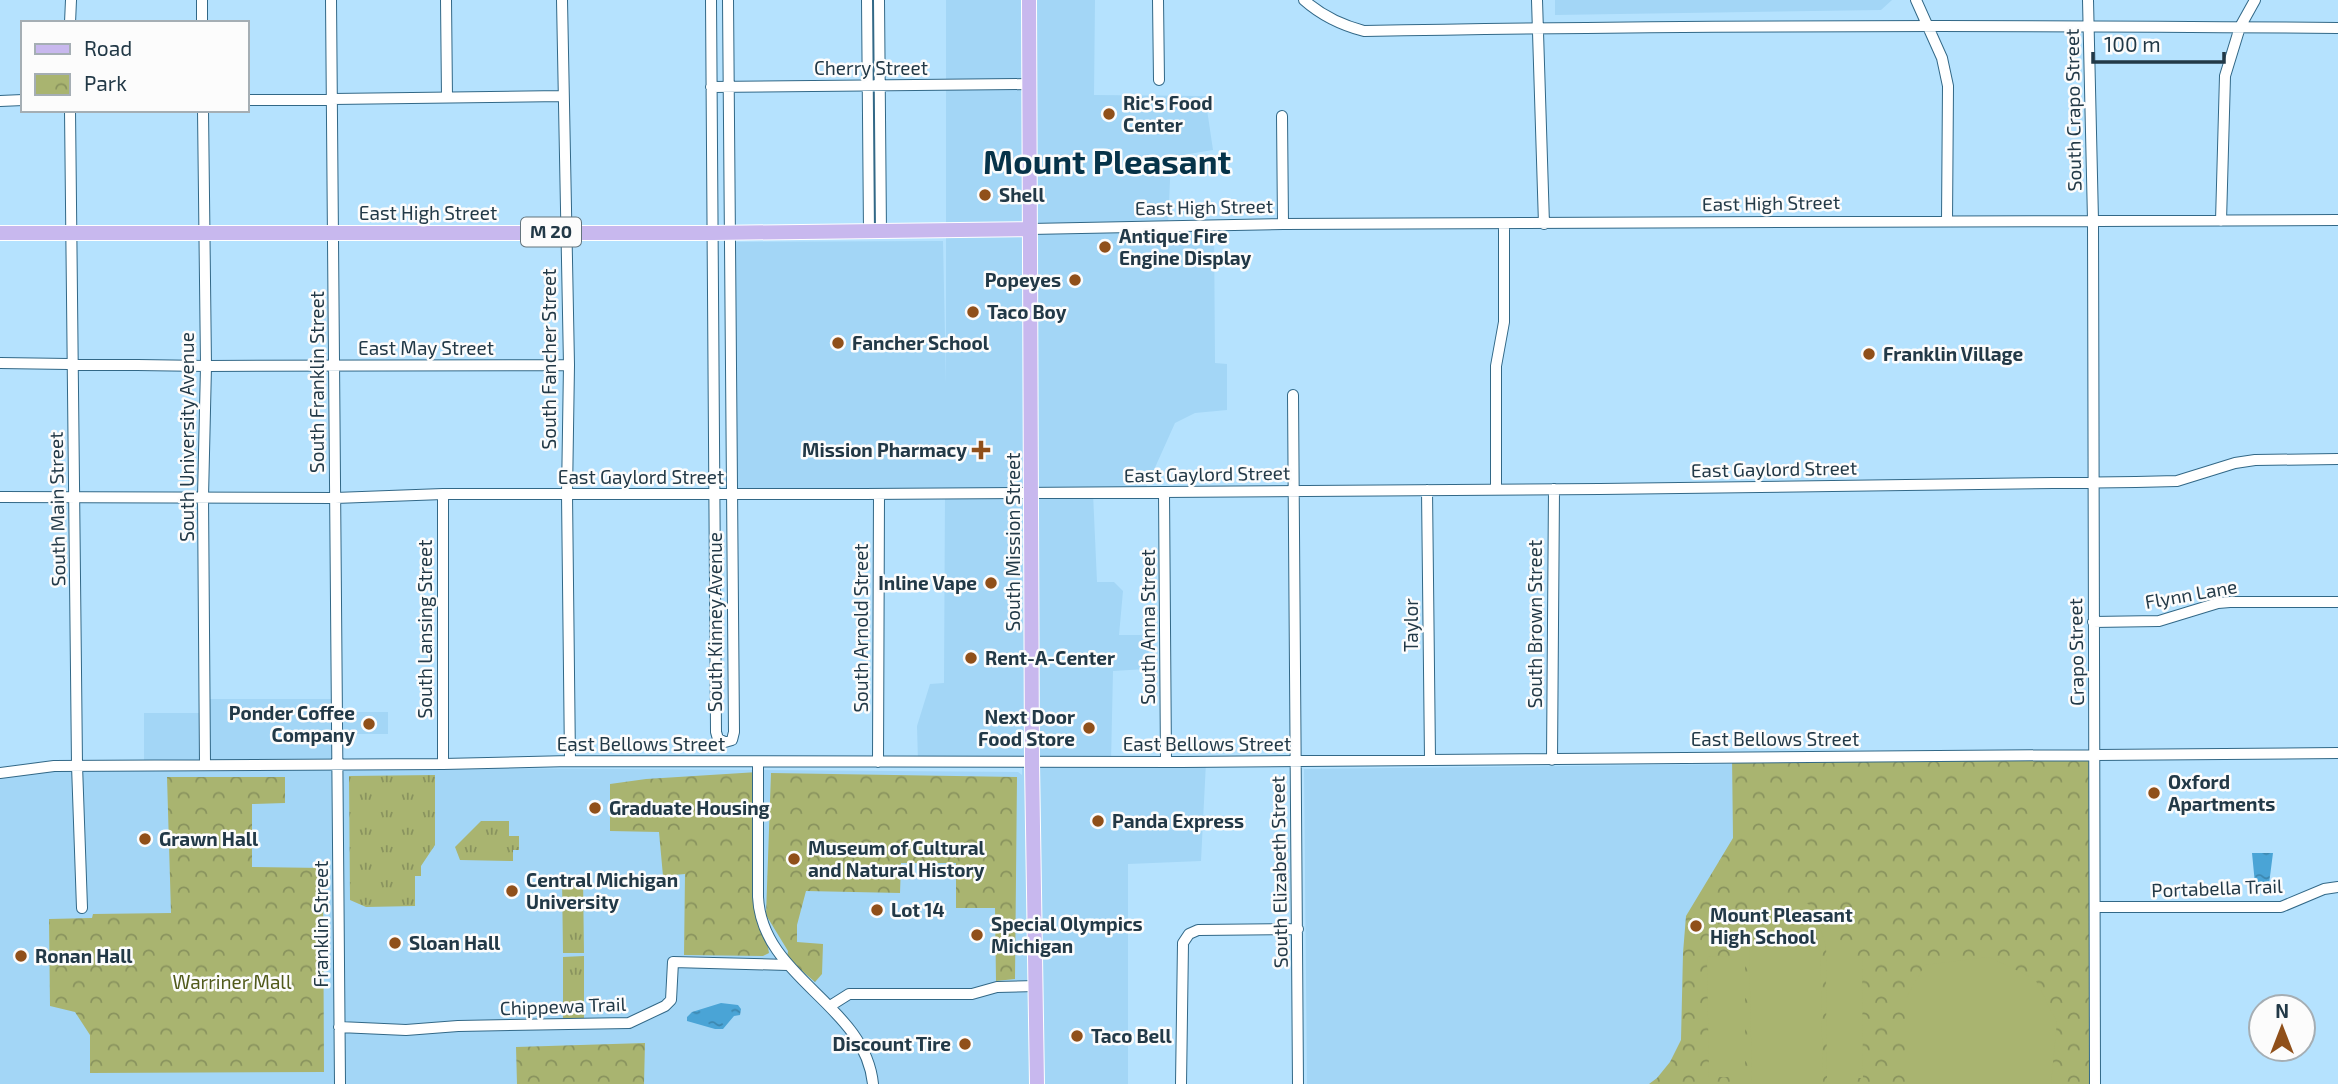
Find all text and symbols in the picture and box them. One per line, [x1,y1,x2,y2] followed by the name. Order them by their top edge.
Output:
[21,21,248,112] legend
[2093,21,2224,65] scale bar
[2060,29,2085,191] street label: South Crapo Street
[2104,31,2161,56] text: 100 m
[84,35,132,60] text: Road
[814,56,928,79] street label: Cherry Street
[84,70,127,95] text: Park
[1123,91,1212,136] place label: Ric's Food Center
[1101,106,1117,122] marker: Ric's Food Center
[983,141,1231,181] district label: Mount Pleasant
[999,183,1046,206] place label: Shell
[977,187,993,203] marker: Shell
[1702,190,1840,215] street label: East High Street
[1135,194,1273,219] street label: East High Street
[359,201,497,224] street label: East High Street
[521,218,581,246] road number: M 20
[1119,224,1252,270] place label: Antique Fire Engine Display
[1097,239,1113,255] marker: Antique Fire Engine Display
[985,268,1061,292] place label: Popeyes
[537,269,560,449] street label: South Fancher Street
[1067,272,1083,288] marker: Popeyes
[305,291,328,473] street label: South Franklin Street
[987,300,1067,324] place label: Taco Boy
[965,304,981,320] marker: Taco Boy
[852,331,990,354] place label: Fancher School
[175,332,198,542] street label: South University Avenue
[830,335,846,351] marker: Fancher School
[358,336,494,359] street label: East May Street
[1883,342,2023,365] place label: Franklin Village
[1861,346,1877,362] marker: Franklin Village
[44,431,69,587] street label: South Main Street
[802,438,967,462] place label: Mission Pharmacy
[973,442,989,458] marker: Mission Pharmacy
[1001,452,1024,632] street label: South Mission Street
[1691,456,1857,481] street label: East Gaylord Street
[1124,461,1290,486] street label: East Gaylord Street
[558,465,724,488] street label: East Gaylord Street
[703,532,726,712] street label: South Kinney Avenue
[413,539,436,719] street label: South Lansing Street
[1523,540,1546,708] street label: South Brown Street
[849,543,872,713] street label: South Arnold Street
[1136,549,1159,705] street label: South Anna Street
[878,571,977,594] place label: Inline Vape
[2143,574,2239,613] street label: Flynn Lane
[983,575,999,591] marker: Inline Vape
[1399,598,1422,652] street label: Taylor
[2063,598,2088,706] street label: Crapo Street
[985,646,1115,669] place label: Rent-A-Center
[963,650,979,666] marker: Rent-A-Center
[229,701,355,747] place label: Ponder Coffee Company
[978,705,1075,750] place label: Next Door Food Store
[361,716,377,732] marker: Ponder Coffee Company
[1081,720,1097,736] marker: Next Door Food Store
[1691,727,1859,750] street label: East Bellows Street
[557,732,725,755] street label: East Bellows Street
[1123,732,1291,755] street label: East Bellows Street
[2168,770,2275,815] place label: Oxford Apartments
[1265,776,1292,968] street label: South Elizabeth Street
[2146,785,2162,801] marker: Oxford Apartments
[609,796,770,819] place label: Graduate Housing
[587,800,603,816] marker: Graduate Housing
[1112,809,1244,832] place label: Panda Express
[1090,813,1106,829] marker: Panda Express
[159,827,259,850] place label: Grawn Hall
[137,831,153,847] marker: Grawn Hall
[808,836,986,882] place label: Museum of Cultural and Natural History
[786,851,802,867] marker: Museum of Cultural and Natural History
[309,860,332,988] street label: Franklin Street
[526,868,678,914] place label: Central Michigan University
[2151,874,2283,901] street label: Portabella Trail
[504,883,520,899] marker: Central Michigan University
[891,898,945,921] place label: Lot 14
[869,902,885,918] marker: Lot 14
[1710,903,1853,948] place label: Mount Pleasant High School
[991,912,1143,957] place label: Special Olympics Michigan
[1688,918,1704,934] marker: Mount Pleasant High School
[969,927,985,943] marker: Special Olympics Michigan
[409,931,501,954] place label: Sloan Hall
[387,935,403,951] marker: Sloan Hall
[35,944,133,967] place label: Ronan Hall
[13,948,29,964] marker: Ronan Hall
[172,970,292,993] park label: Warriner Mall
[499,992,627,1019] street label: Chippewa Trail
[2247,993,2317,1063] north arrow
[2275,999,2289,1022] text: N
[1091,1024,1173,1047] place label: Taco Bell
[1069,1028,1085,1044] marker: Taco Bell
[832,1032,951,1055] place label: Discount Tire
[957,1036,973,1052] marker: Discount Tire

